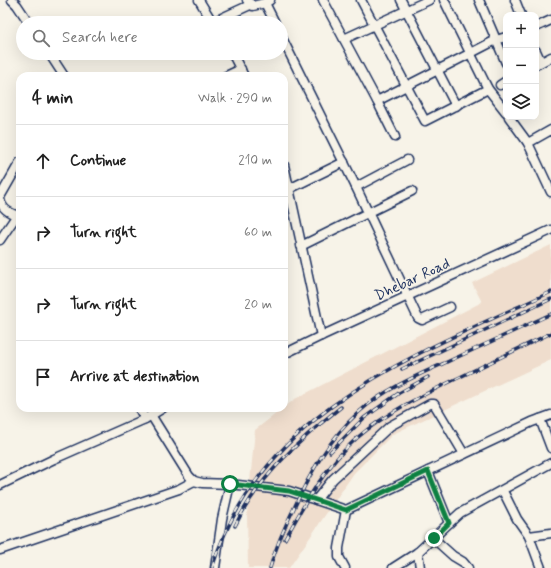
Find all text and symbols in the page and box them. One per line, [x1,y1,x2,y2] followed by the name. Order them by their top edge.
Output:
[503,12,539,120] map controls
[503,12,539,48] button: +
[16,16,288,60] search box
[30,27,52,49] icon: search
[62,28,138,48] text: Search here
[503,48,539,84] button: −
[503,84,539,120] button: layers
[32,87,73,109] text: 4 min
[198,90,272,107] text: Walk · 290 m
[32,150,54,172] icon: ahead
[70,151,126,171] text: Continue
[238,152,272,169] text: 210 m
[32,222,54,244] icon: right
[70,223,137,243] text: Turn right
[244,224,272,241] text: 60 m
[371,254,453,306] street label: Dhebar Road
[32,294,54,316] icon: right
[70,295,137,315] text: Turn right
[244,296,272,313] text: 20 m
[32,366,54,388] icon: arrive
[70,367,199,387] text: Arrive at destination
[221,475,239,493] route start
[425,529,443,547] route end

